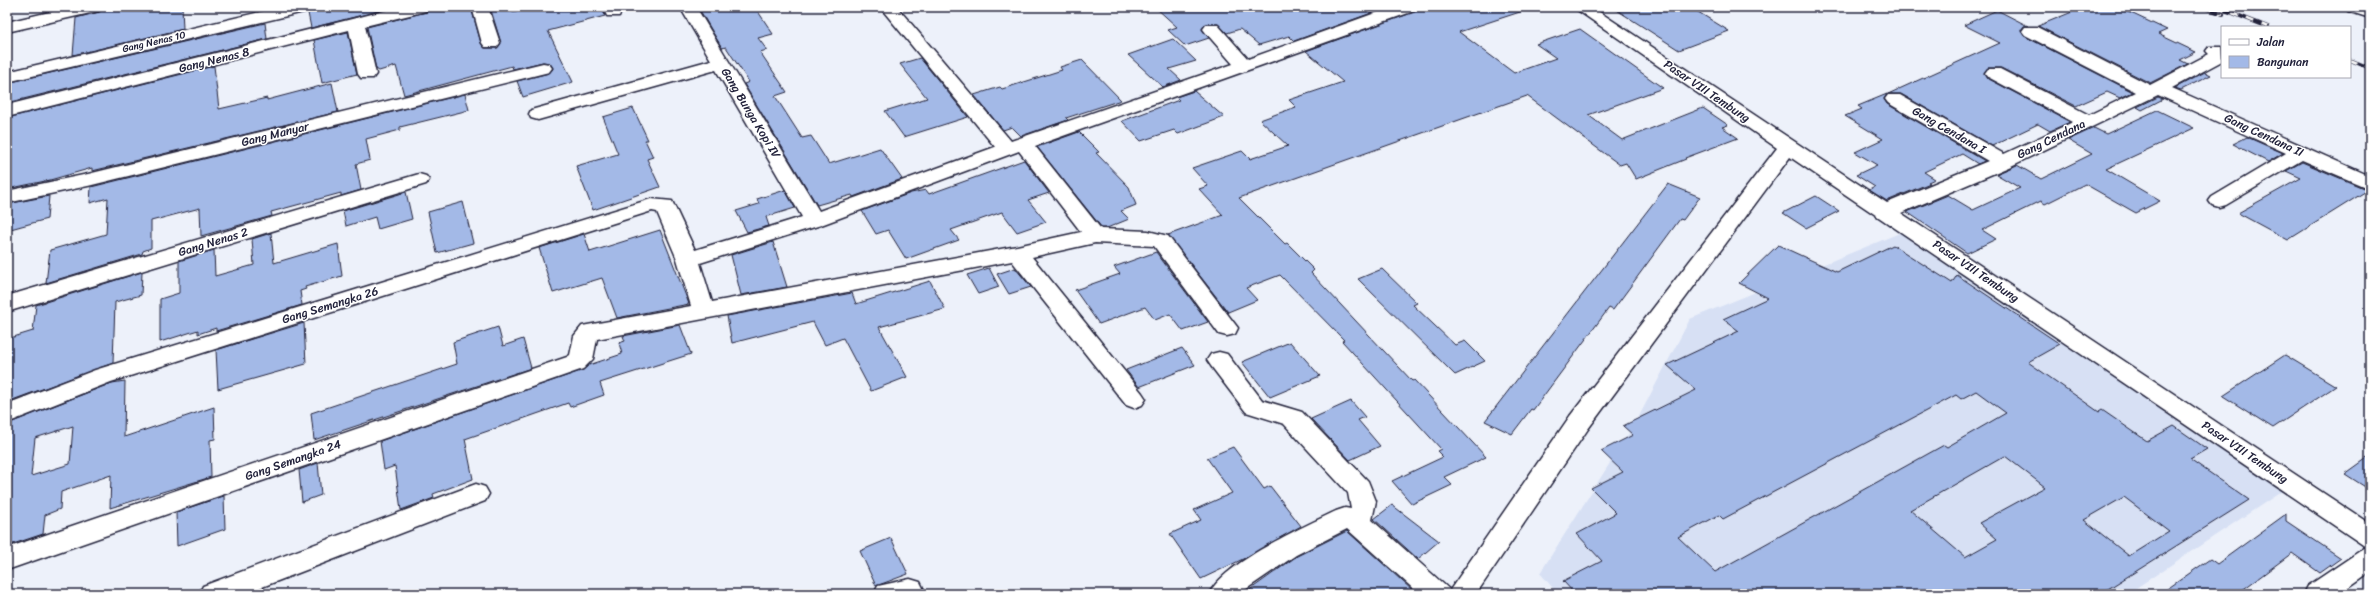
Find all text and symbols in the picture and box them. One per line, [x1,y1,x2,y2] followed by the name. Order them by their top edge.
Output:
[120,26,188,58] street label: Gang Nenas 10
[2221,26,2351,78] legend
[2256,31,2285,53] text: Jalan
[176,41,252,79] street label: Gang Nenas 8
[2257,51,2309,73] text: Bangunan
[1659,54,1755,128] street label: Pasar VIII Tembung
[715,63,787,164] street label: Gang Bunga Kopi IV
[1908,100,1991,161] street label: Gang Cendana I
[2221,107,2308,163] street label: Gang Cendana II
[2013,113,2089,165] street label: Gang Cendana
[239,115,312,153] street label: Gang Manyar
[175,221,251,263] street label: Gang Nenas 2
[1928,234,2024,308] street label: Pasar VIII Tembung
[279,280,381,330] street label: Gang Semangka 26
[2197,415,2293,489] street label: Pasar VIII Tembung
[242,433,345,487] street label: Gang Semangka 24

